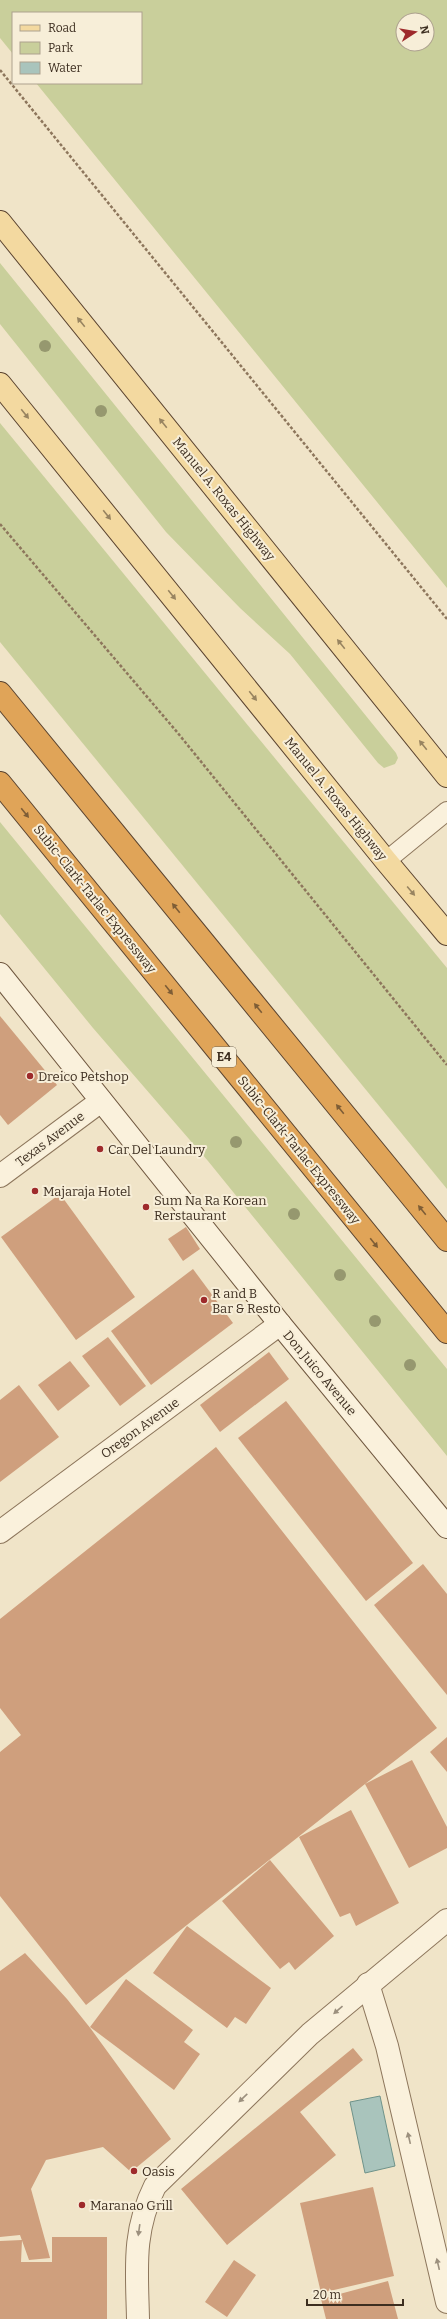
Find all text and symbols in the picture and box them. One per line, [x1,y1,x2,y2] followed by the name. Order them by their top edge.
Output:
[12,12,142,84] legend
[395,12,435,52] north arrow
[48,21,76,35] text: Road
[417,25,432,36] text: N
[48,41,74,55] text: Park
[48,61,83,75] text: Water
[77,317,85,327] one-way arrow
[20,408,29,419] one-way arrow
[158,418,167,429] one-way arrow
[170,435,278,564] street label: Manuel A. Roxas Highway
[102,509,111,520] one-way arrow
[168,590,176,601] one-way arrow
[337,639,345,650] one-way arrow
[249,691,258,702] one-way arrow
[282,735,390,864] street label: Manuel A. Roxas Highway
[418,740,427,751] one-way arrow
[20,808,29,818] one-way arrow
[31,822,159,976] street label: Subic-Clark-Tarlac Expressway
[406,885,415,896] one-way arrow
[171,902,180,913] one-way arrow
[164,984,173,995] one-way arrow
[253,1003,262,1014] one-way arrow
[212,1047,236,1067] road number: E4
[38,1069,129,1084] place label: Dreico Petshop
[25,1071,35,1081] marker: Dreico Petshop
[235,1073,363,1227] street label: Subic-Clark-Tarlac Expressway
[336,1104,345,1115] one-way arrow
[13,1108,87,1170] street label: Texas Avenue
[108,1142,205,1157] place label: Car Del Laundry
[95,1144,105,1154] marker: Car Del Laundry
[43,1184,131,1199] place label: Majaraja Hotel
[30,1186,40,1196] marker: Majaraja Hotel
[154,1193,267,1223] place label: Sum Na Ra Korean Rerstaurant
[141,1202,151,1212] marker: Sum Na Ra Korean Rerstaurant
[418,1204,427,1215] one-way arrow
[370,1237,379,1248] one-way arrow
[212,1286,281,1316] place label: R and B Bar & Resto
[199,1295,209,1305] marker: R and B Bar & Resto
[280,1328,360,1418] street label: Don Juico Avenue
[98,1395,182,1461] street label: Oregon Avenue
[333,2005,344,2014] one-way arrow
[238,2093,248,2103] one-way arrow
[405,2131,411,2144] one-way arrow
[142,2164,175,2179] place label: Oasis
[129,2166,139,2176] marker: Oasis
[90,2198,173,2213] place label: Maranao Grill
[77,2200,87,2210] marker: Maranao Grill
[136,2224,142,2236] one-way arrow
[435,2258,441,2270] one-way arrow
[307,2281,403,2307] scale bar
[313,2288,342,2302] text: 20 m

